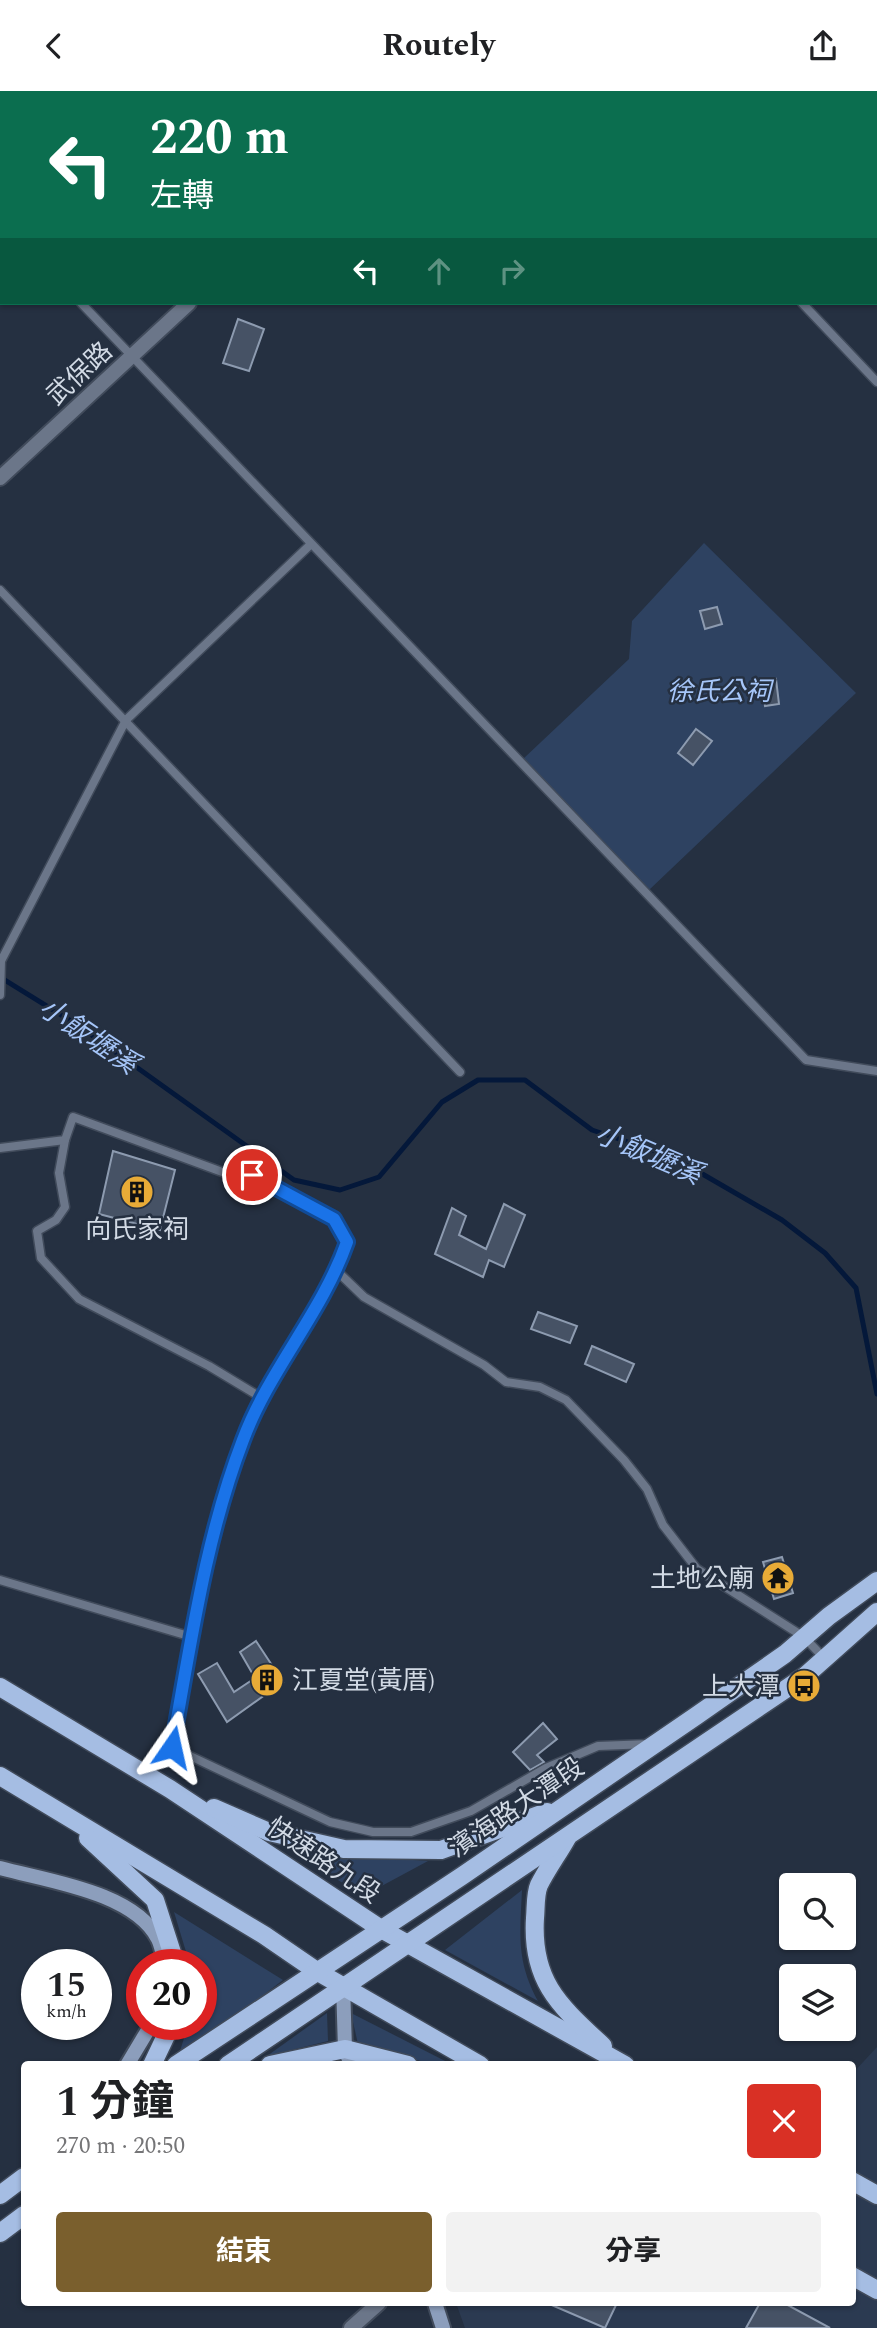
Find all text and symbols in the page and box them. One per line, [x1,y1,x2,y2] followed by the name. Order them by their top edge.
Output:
[382,21,495,70] text: Routely
[35,27,73,65] icon: back
[804,27,842,65] icon: share
[150,101,289,176] text: 220 m
[35,119,126,210] icon: left
[150,172,214,221] text: 左轉
[347,252,385,290] icon: left
[420,252,458,290] icon: ahead
[493,252,531,290] icon: right
[38,333,122,415] street label: 武保路
[667,672,775,712] park label: 徐氏公祠
[30,987,150,1088] water label: 小飯壢溪
[588,1113,712,1198] water label: 小飯壢溪
[222,1145,282,1205] pin
[233,1156,271,1194] icon: arrive
[118,1173,156,1211] building icon: 向氏家祠
[85,1210,189,1250] place label: 向氏家祠
[650,1559,754,1599] place label: 土地公廟
[759,1559,797,1597] temple icon: 土地公廟
[248,1661,286,1699] building icon: 江夏堂(黃厝)
[292,1661,435,1701] place label: 江夏堂(黃厝)
[702,1667,780,1707] place label: 上大潭
[785,1667,823,1705] bus stop icon: 上大潭
[135,1710,209,1784] position arrow
[441,1748,592,1868] street label: 濱海路大潭段
[258,1808,389,1914] street label: 快速路九段
[779,1873,856,2041] map controls
[779,1873,856,1950] button: search
[126,1949,217,2040] speed limit sign: 20
[47,1959,86,2012] text: 15
[779,1964,856,2041] button: layers
[46,1998,87,2025] text: km/h
[56,2071,174,2134] text: 1 分鐘
[747,2084,821,2158] button: close
[56,2129,185,2164] text: 270 m · 20:50
[56,2212,432,2292] button: 結束
[446,2212,821,2292] button: 分享

